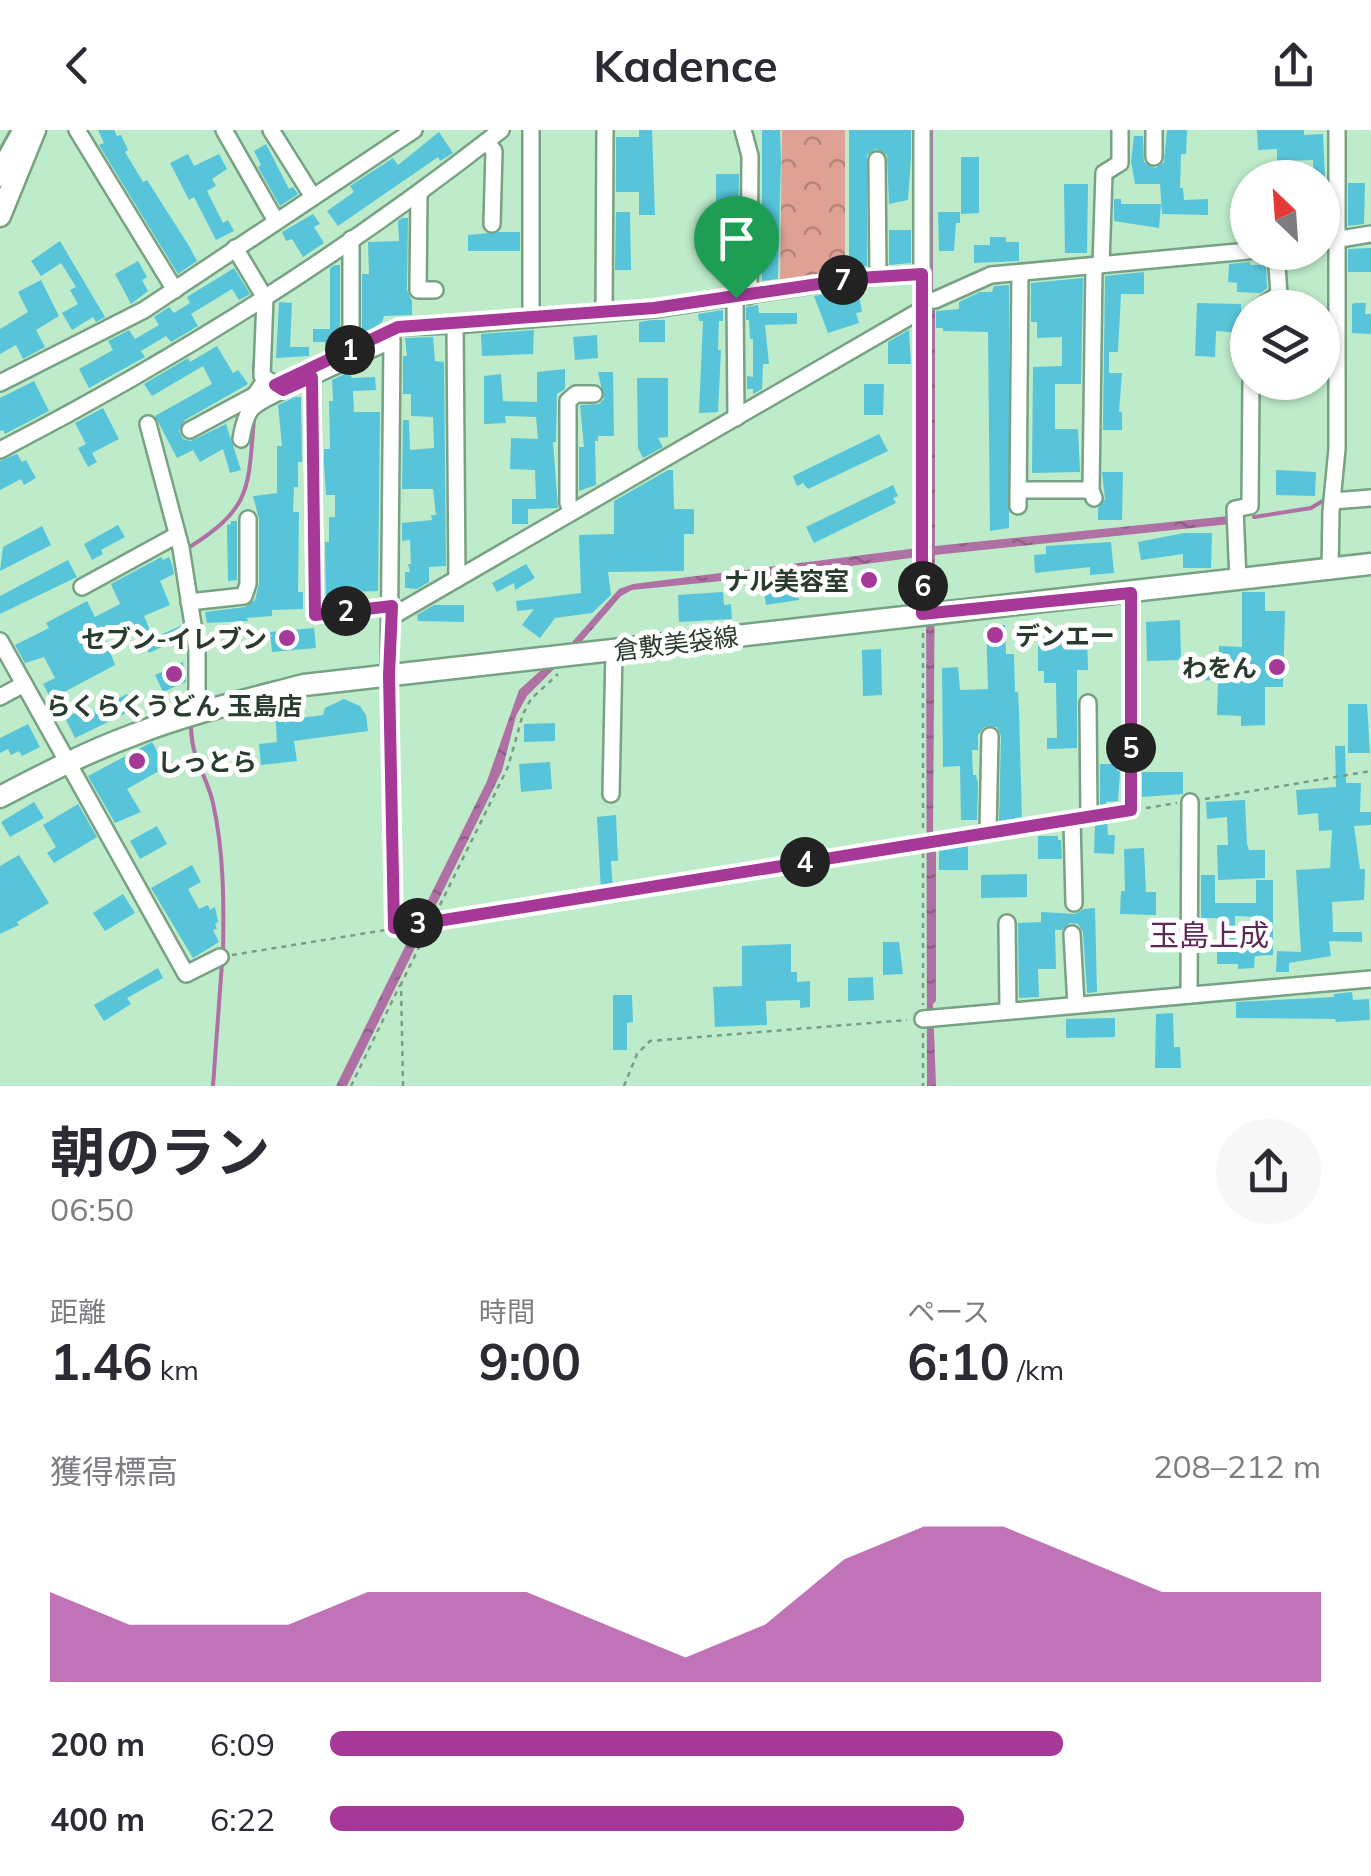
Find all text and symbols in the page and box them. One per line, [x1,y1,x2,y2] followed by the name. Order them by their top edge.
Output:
[593,37,778,93] text: Kadence
[50,38,105,93] icon: back
[1266,38,1321,93] icon: share
[1230,160,1340,270] north arrow
[1230,160,1340,400] map controls
[694,196,779,299] pin
[709,211,764,266] icon: arrive
[818,255,868,305] pin: 7
[835,262,851,297] text: 7
[1230,290,1340,400] button: layers
[325,325,375,375] pin: 1
[342,332,358,367] text: 1
[898,561,948,611] pin: 6
[724,565,849,596] place label: ナル美容室
[915,568,931,603] text: 6
[858,569,880,591] marker: ナル美容室
[321,586,371,636] pin: 2
[338,593,354,628] text: 2
[612,620,740,666] street label: 倉敷美袋線
[1015,620,1115,651] place label: デンエー
[81,623,267,654] place label: セブン-イレブン
[984,624,1006,646] marker: デンエー
[276,627,298,649] marker: セブン-イレブン
[1182,652,1257,683] place label: わをん
[1266,656,1288,678] marker: わをん
[163,663,185,685] marker: らくらくうどん 玉島店
[46,690,302,721] place label: らくらくうどん 玉島店
[1106,723,1156,773] pin: 5
[1123,730,1139,765] text: 5
[157,746,257,777] place label: しっとら
[126,750,148,772] marker: しっとら
[780,837,830,887] pin: 4
[797,844,813,879] text: 4
[393,898,443,948] pin: 3
[410,905,426,940] text: 3
[1149,916,1269,954] district label: 玉島上成
[50,1117,270,1186] text: 朝のラン
[1216,1119,1321,1224] button: share
[50,1189,134,1229] text: 06:50
[50,1294,106,1329] text: 距離
[479,1294,535,1329] text: 時間
[907,1294,990,1329] text: ペース
[50,1330,152,1393] text: 1.46
[479,1330,581,1393] text: 9:00
[907,1330,1010,1393] text: 6:10
[152,1352,199,1387] text: km
[1010,1352,1064,1387] text: /km
[1153,1446,1321,1486] text: 208–212 m
[50,1451,178,1491] text: 獲得標高
[50,1724,145,1764] text: 200 m
[210,1724,275,1764] text: 6:09
[50,1799,145,1839] text: 400 m
[210,1799,275,1839] text: 6:22

